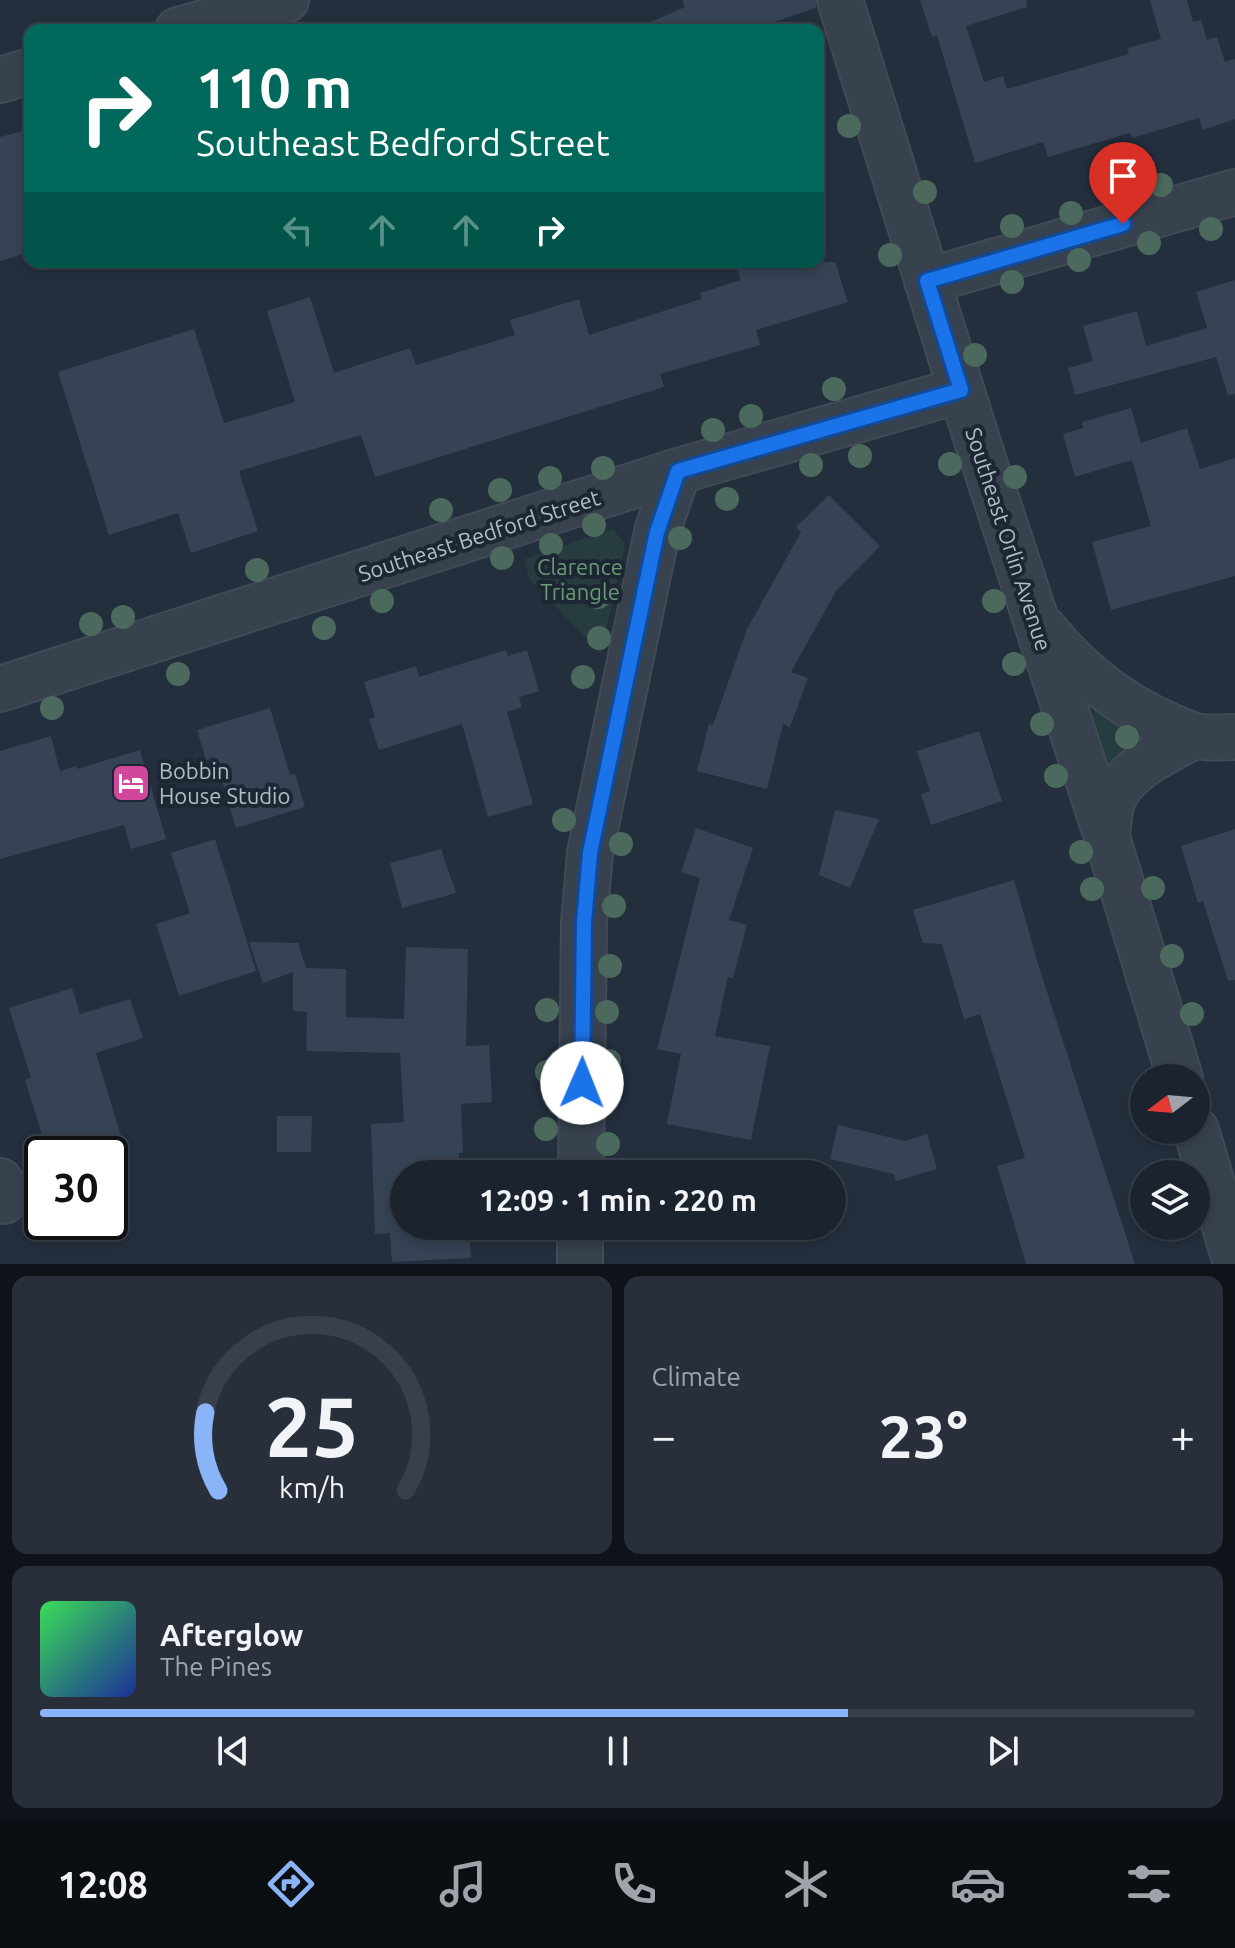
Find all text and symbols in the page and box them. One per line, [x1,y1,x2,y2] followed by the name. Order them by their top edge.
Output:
[64,56,168,160] icon: right
[196,56,352,119] text: 110 m
[196,122,610,163] text: Southeast Bedford Street
[1089,142,1157,224] pin
[1101,154,1145,198] icon: arrive
[276,208,320,252] icon: left
[360,208,404,252] icon: ahead
[444,208,488,252] icon: ahead
[528,208,572,252] icon: right
[961,424,1057,654] street label: Southeast Orlin Avenue
[355,484,603,586] street label: Southeast Bedford Street
[537,554,623,604] park label: Clarence Triangle
[159,758,290,808] place label: Bobbin House Studio
[110,762,152,804] hotel icon: Bobbin House Studio
[540,1041,624,1125] position arrow
[1130,1064,1210,1144] north arrow
[1130,1064,1210,1240] map controls
[24,1136,128,1240] speed limit sign: 30
[1130,1160,1210,1240] button: layers
[479,1183,757,1217] text: 12:09 · 1 min · 220 m
[652,1362,741,1391] text: Climate
[265,1379,359,1473] text: 25
[879,1402,968,1469] text: 23°
[652,1411,676,1460] text: −
[1170,1411,1195,1460] text: +
[279,1471,345,1503] text: km/h
[160,1618,303,1652] text: Afterglow
[160,1652,272,1681] text: The Pines
[211,1729,255,1773] icon: previous
[596,1729,640,1773] icon: pause
[981,1729,1025,1773] icon: next
[263,1856,319,1912] icon: directions
[435,1856,491,1912] icon: music
[606,1856,662,1912] icon: phone
[778,1856,834,1912] icon: climate
[950,1856,1006,1912] icon: car
[1121,1856,1177,1912] icon: filters
[58,1864,148,1905] text: 12:08

